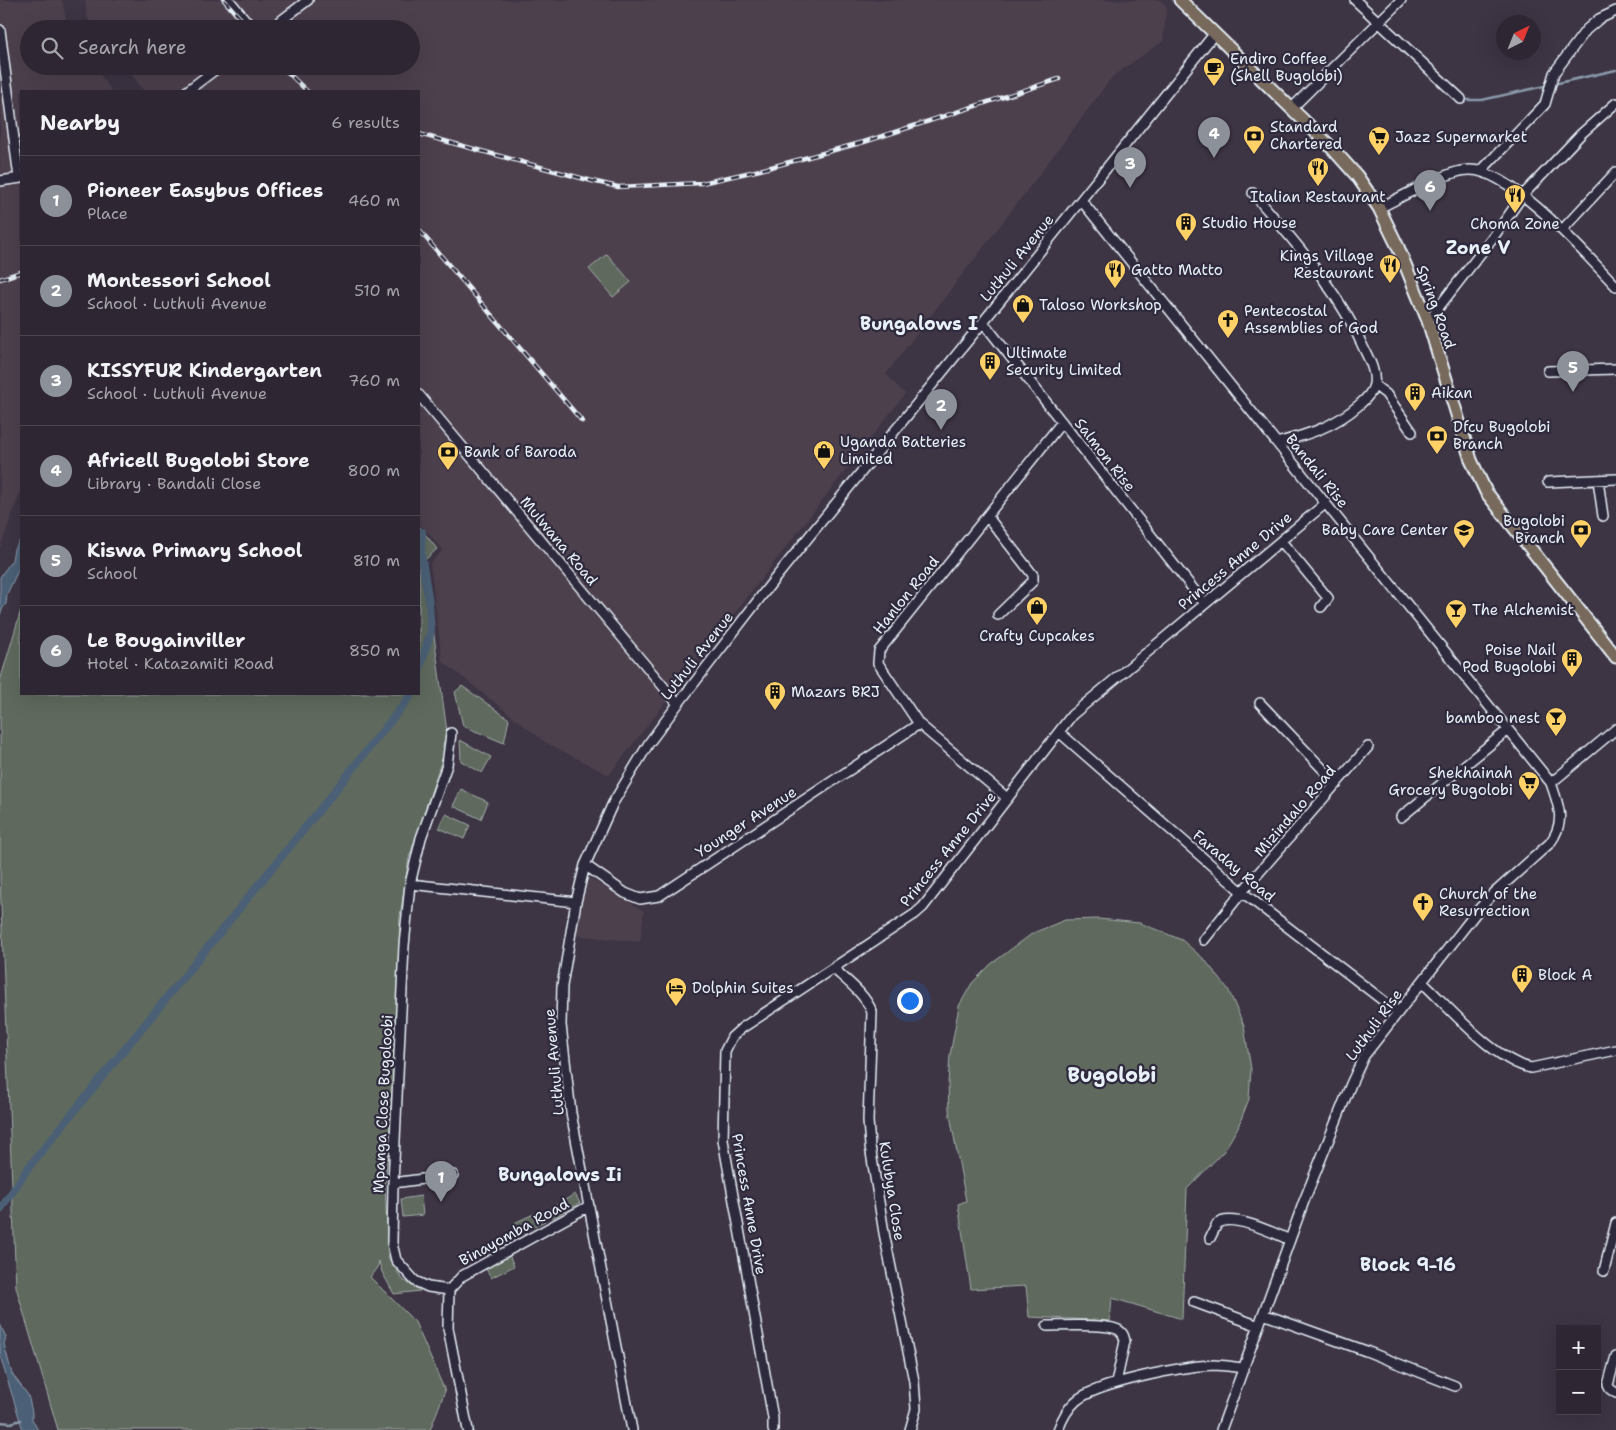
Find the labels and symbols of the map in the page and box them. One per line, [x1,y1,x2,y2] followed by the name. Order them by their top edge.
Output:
[1496,15,1541,60] north arrow
[1230,49,1343,86] place label: Endiro Coffee (Shell Bugolobi)
[1202,56,1226,87] cafe icon: Endiro Coffee (Shell Bugolobi)
[1198,117,1230,158] pin: 4
[1270,117,1343,154] place label: Standard Chartered
[1242,124,1266,155] bank icon: Standard Chartered
[1367,125,1391,156] supermarket icon: Jazz Supermarket
[1395,127,1527,147] place label: Jazz Supermarket
[1114,147,1146,188] pin: 3
[1306,156,1330,187] restaurant icon: Italian Restaurant
[1414,170,1446,211] pin: 6
[1503,183,1527,214] restaurant icon: Choma Zone
[1250,187,1386,207] place label: Italian Restaurant
[976,210,1058,306] street label: Luthuli Avenue
[1174,211,1198,242] building icon: Studio House
[1202,213,1297,233] place label: Studio House
[1470,214,1560,234] place label: Choma Zone
[1446,236,1510,260] district label: Zone V
[1280,246,1374,283] place label: Kings Village Restaurant
[1378,253,1402,284] restaurant icon: Kings Village Restaurant
[1103,258,1127,289] restaurant icon: Gatto Matto
[1131,260,1223,280] place label: Gatto Matto
[1412,262,1461,352] street label: Spring Road
[1011,293,1035,324] shop icon: Taloso Workshop
[1039,295,1162,315] place label: Taloso Workshop
[1244,301,1378,338] place label: Pentecostal Assemblies of God
[1216,308,1240,339] church icon: Pentecostal Assemblies of God
[860,312,978,336] district label: Bungalows I
[1006,343,1122,380] place label: Ultimate Security Limited
[978,350,1002,381] building icon: Ultimate Security Limited
[1557,351,1589,392] pin: 5
[1403,381,1427,412] building icon: Aikan
[1431,383,1473,403] place label: Aikan
[925,389,957,430] pin: 2
[1070,414,1140,496] street label: Salmon Rise
[1453,417,1551,454] place label: Dfcu Bugolobi Branch
[1425,424,1449,455] bank icon: Dfcu Bugolobi Branch
[1281,430,1353,512] street label: Bandali Rise
[840,432,966,469] place label: Uganda Batteries Limited
[812,439,836,470] shop icon: Uganda Batteries Limited
[436,440,460,471] bank icon: Bank of Baroda
[464,442,577,462] place label: Bank of Baroda
[516,492,603,590] street label: Mulwana Road
[1174,507,1296,615] street label: Princess Anne Drive
[1503,511,1565,548] place label: Bugolobi Branch
[1452,518,1476,549] school or university icon: Baby Care Center
[1569,518,1593,549] bank icon: Bugolobi Branch
[1322,520,1448,540] place label: Baby Care Center
[868,552,944,638] street label: Hanlon Road
[1025,595,1049,626] shop icon: Crafty Cupcakes
[1444,598,1468,629] bar icon: The Alchemist
[1472,600,1574,620] place label: The Alchemist
[656,608,738,704] street label: Luthuli Avenue
[979,626,1095,646] place label: Crafty Cupcakes
[1462,640,1556,677] place label: Poise Nail Pod Bugolobi
[1560,647,1584,678] building icon: Poise Nail Pod Bugolobi
[763,680,787,711] building icon: Mazars BRJ
[791,682,880,702] place label: Mazars BRJ
[1544,706,1568,737] bar icon: bamboo nest
[1446,708,1540,728] place label: bamboo nest
[1250,761,1341,861] street label: Mizindalo Road
[1389,763,1513,800] place label: Shekhainah Grocery Bugolobi
[1517,770,1541,801] supermarket icon: Shekhainah Grocery Bugolobi
[692,782,800,862] street label: Younger Avenue
[895,787,1001,911] street label: Princess Anne Drive
[1188,826,1280,907] street label: Faraday Road
[1439,884,1537,921] place label: Church of the Resurrection
[1411,891,1435,922] church icon: Church of the Resurrection
[1510,963,1534,994] building icon: Block A
[1538,965,1593,985] place label: Block A
[664,976,688,1007] hotel icon: Dolphin Suites
[692,978,794,998] place label: Dolphin Suites
[1341,985,1407,1065] street label: Luthuli Rise
[897,988,923,1014] your location
[539,1008,569,1116] street label: Luthuli Avenue
[368,1014,398,1194] street label: Mpanga Close Bugoloobi
[1068,1062,1157,1088] district label: Bugolobi
[727,1132,771,1276] street label: Princess Anne Drive
[874,1140,910,1242] street label: Kulubya Close
[425,1161,457,1202] pin: 1
[498,1163,622,1187] district label: Bungalows Ii
[456,1193,573,1270] street label: Binayomba Road
[1360,1253,1456,1277] district label: Block 9-16

